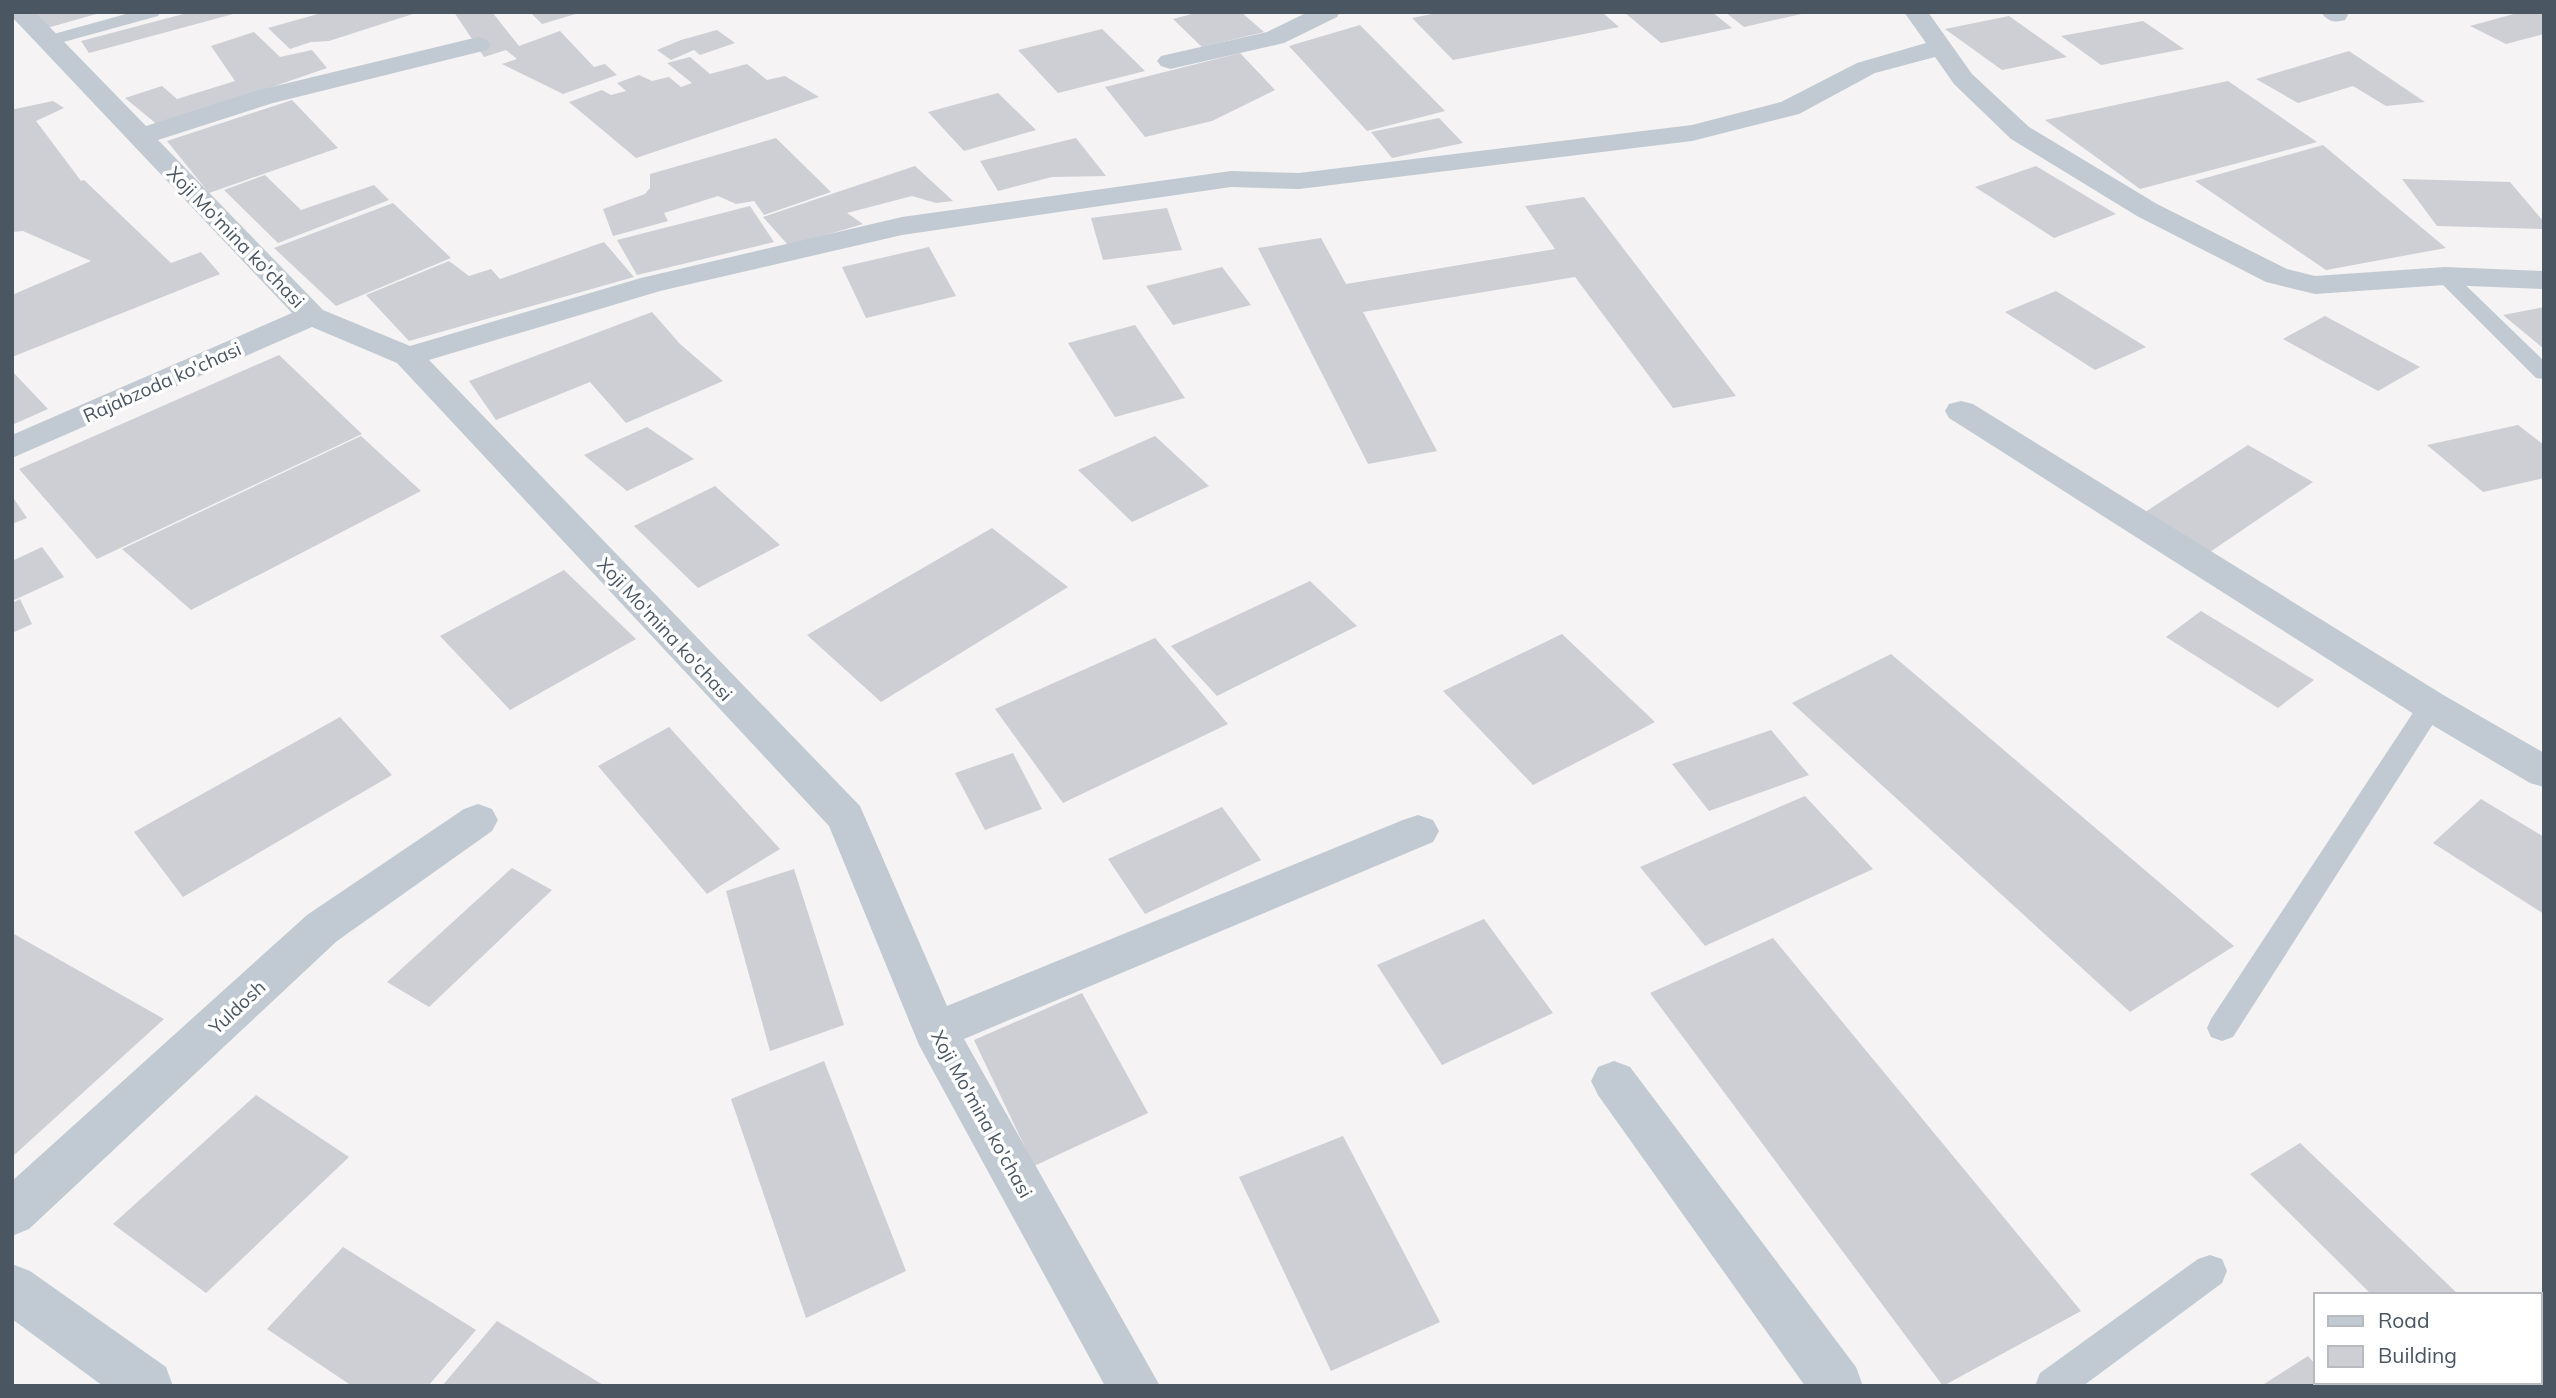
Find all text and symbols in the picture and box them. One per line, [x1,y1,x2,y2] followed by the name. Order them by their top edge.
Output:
[162,161,310,313] street label: Xoji Mo'mina ko'chasi
[79,336,245,428] street label: Rajabzoda ko'chasi
[592,552,738,706] street label: Xoji Mo'mina ko'chasi
[203,975,270,1040] street label: Yuldosh
[926,1026,1038,1202] street label: Xoji Mo'mina ko'chasi
[2314,1293,2542,1384] legend
[2378,1307,2429,1333] text: Road
[2378,1342,2457,1368] text: Building

